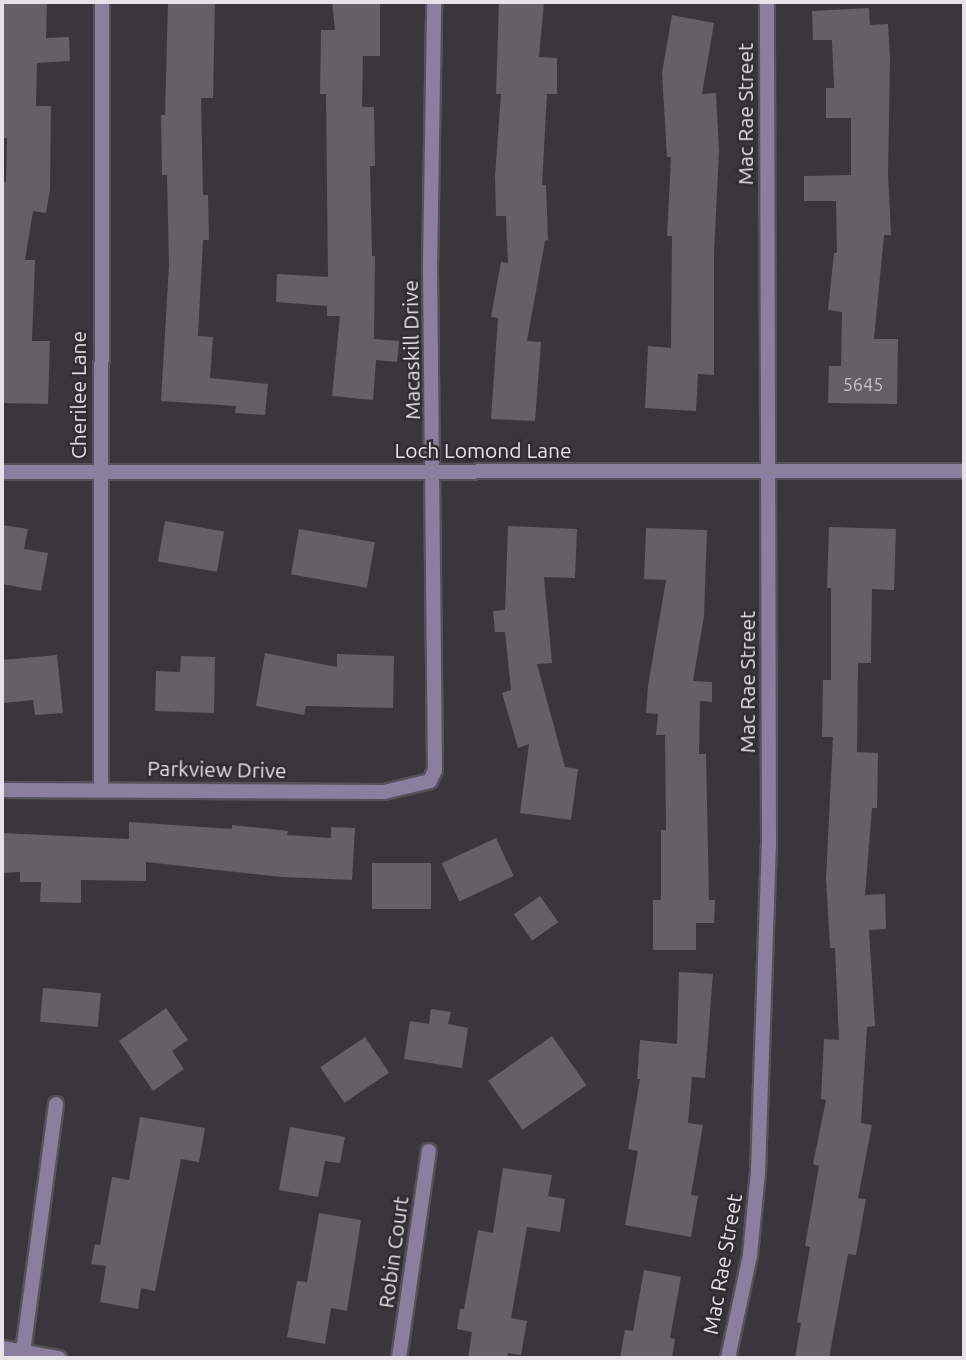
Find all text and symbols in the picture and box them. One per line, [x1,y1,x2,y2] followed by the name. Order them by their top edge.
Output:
[732,43,758,185] street label: Mac Rae Street
[397,280,425,420] street label: Macaskill Drive
[65,331,91,459] street label: Cherilee Lane
[843,373,883,395] house number: 5645
[394,437,572,463] street label: Loch Lomond Lane
[734,611,760,753] street label: Mac Rae Street
[147,755,287,783] street label: Parkview Drive
[697,1192,747,1336] street label: Mac Rae Street
[373,1194,413,1310] street label: Robin Court

